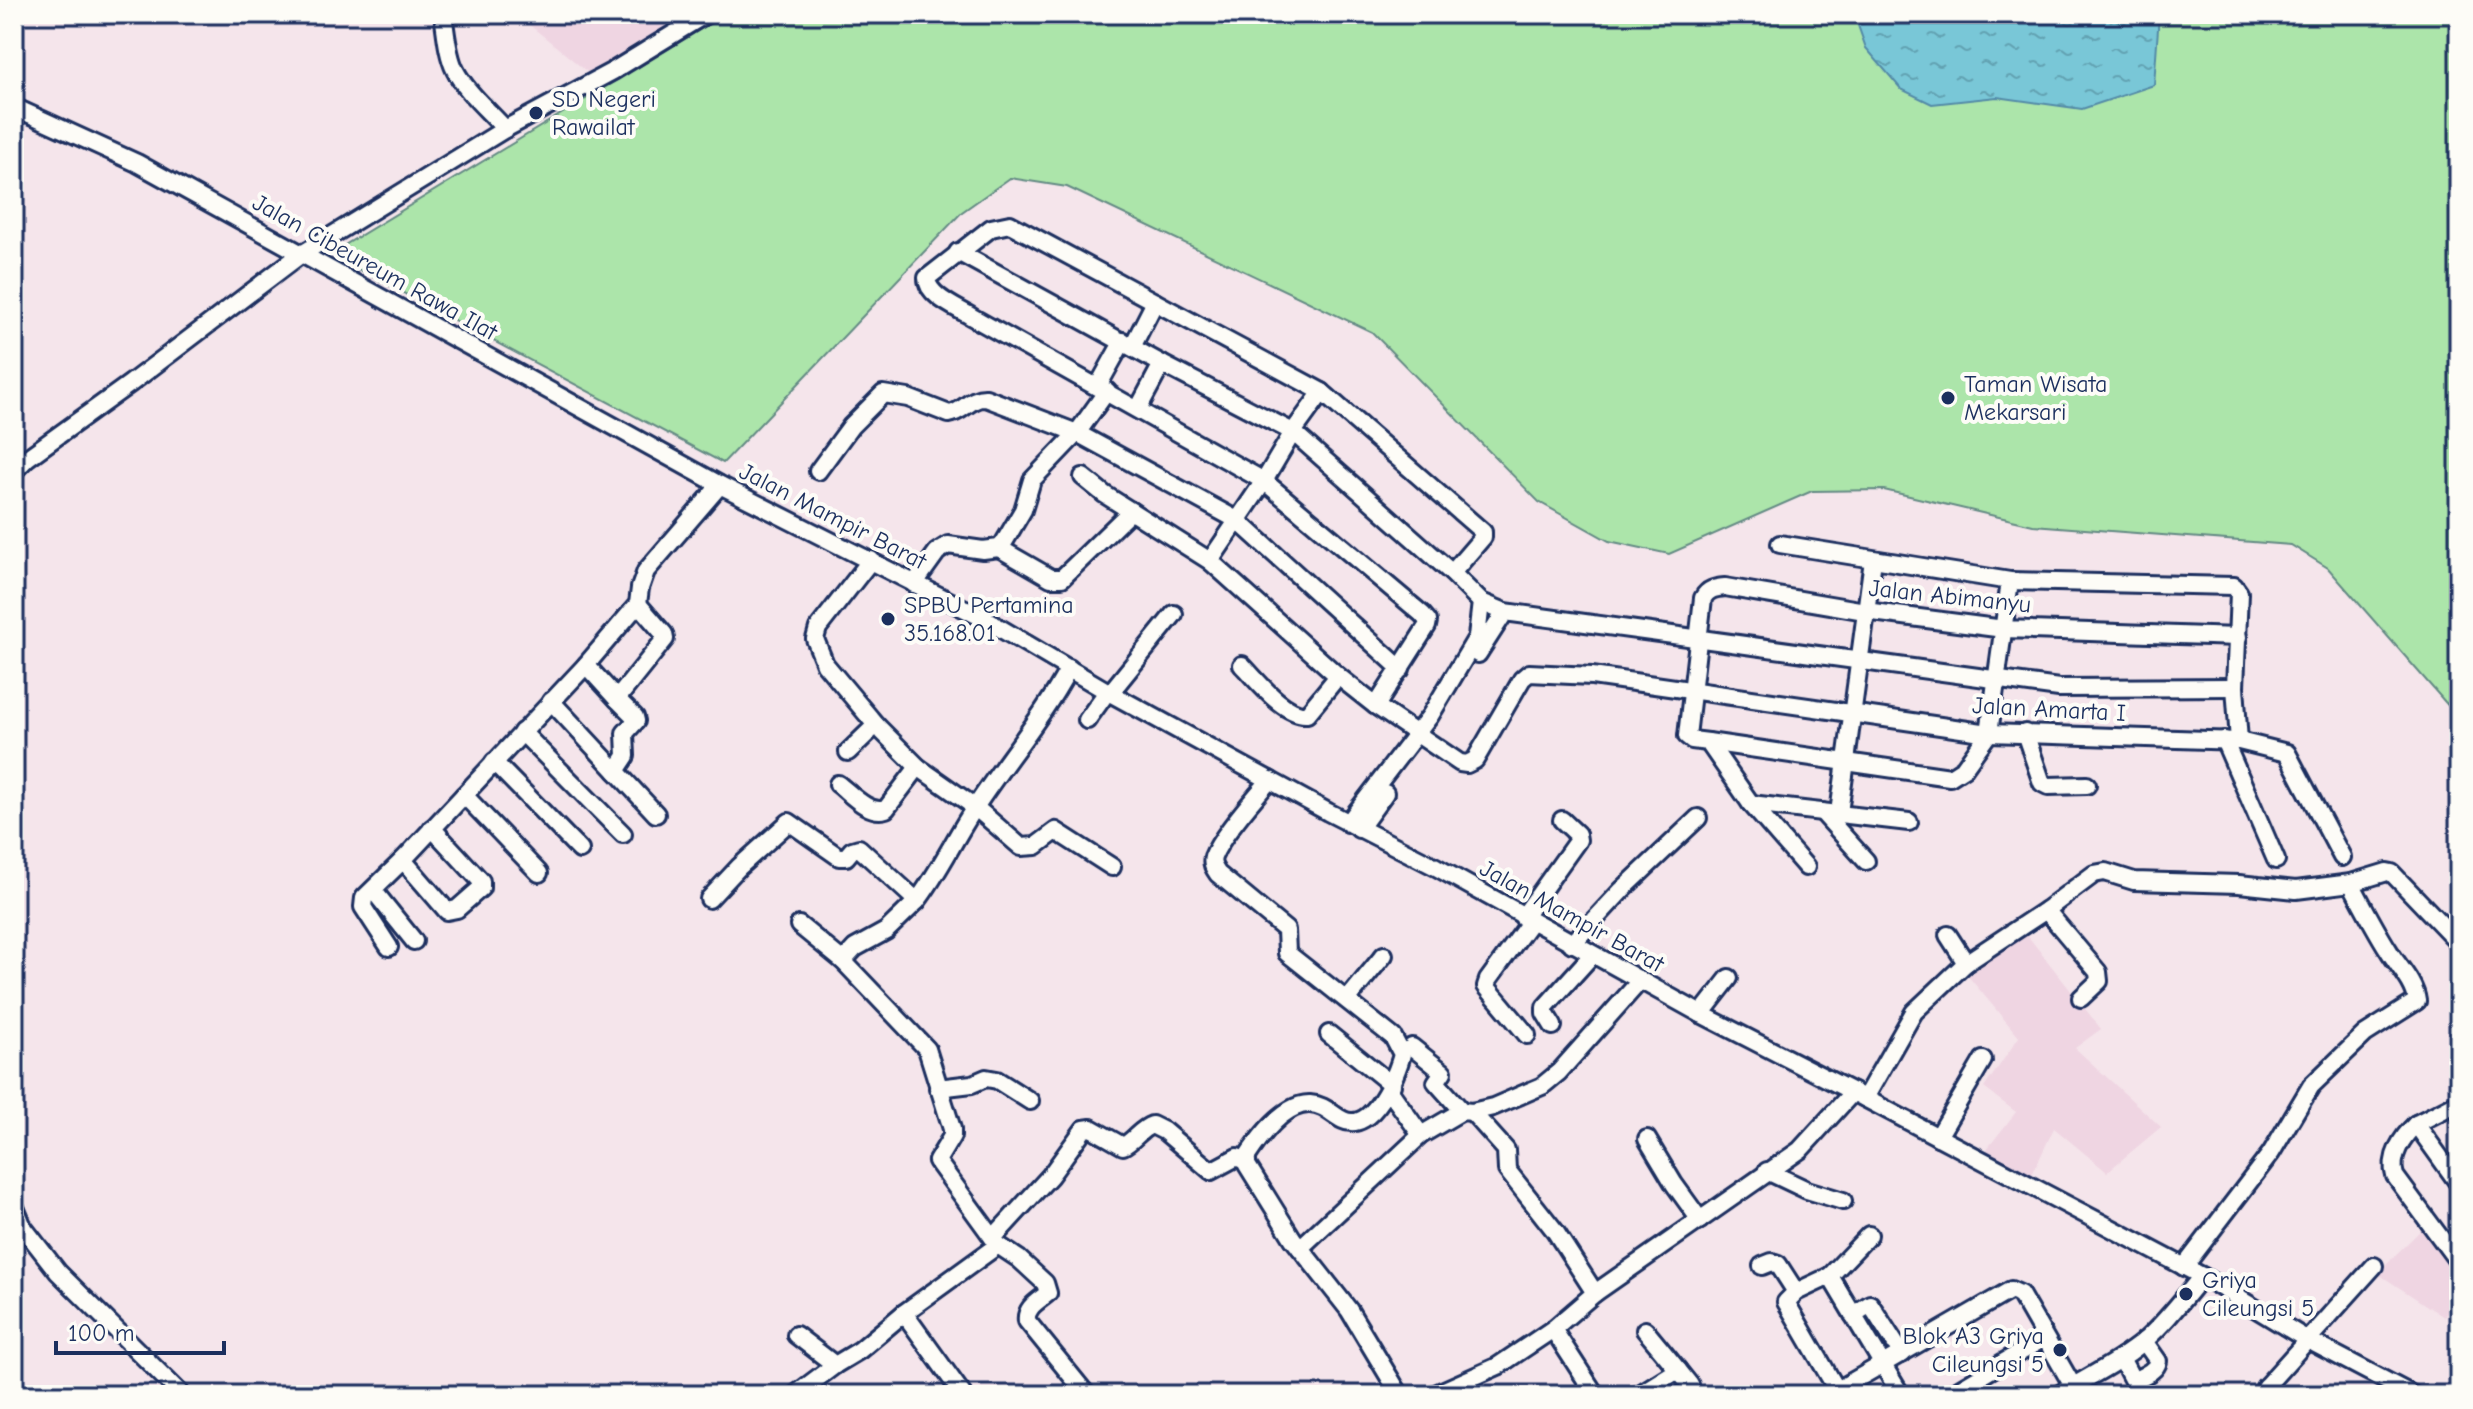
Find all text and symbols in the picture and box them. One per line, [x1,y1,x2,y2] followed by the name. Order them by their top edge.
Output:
[552,85,656,141] place label: SD Negeri Rawailat
[527,104,545,122] marker: SD Negeri Rawailat
[248,188,503,347] street label: Jalan Cibeureum Rawa Ilat
[1964,370,2107,426] place label: Taman Wisata Mekarsari
[1939,389,1957,407] marker: Taman Wisata Mekarsari
[735,457,932,576] street label: Jalan Mampir Barat
[1867,574,2033,618] street label: Jalan Abimanyu
[904,591,1074,647] place label: SPBU Pertamina 35.168.01
[879,610,897,628] marker: SPBU Pertamina 35.168.01
[1971,691,2127,727] street label: Jalan Amarta I
[1475,854,1670,979] street label: Jalan Mampir Barat
[2202,1266,2314,1322] place label: Griya Cileungsi 5
[2177,1285,2195,1303] marker: Griya Cileungsi 5
[56,1305,224,1355] scale bar
[68,1319,135,1347] text: 100 m
[1903,1322,2044,1378] place label: Blok A3 Griya Cileungsi 5
[2051,1341,2069,1359] marker: Blok A3 Griya Cileungsi 5

